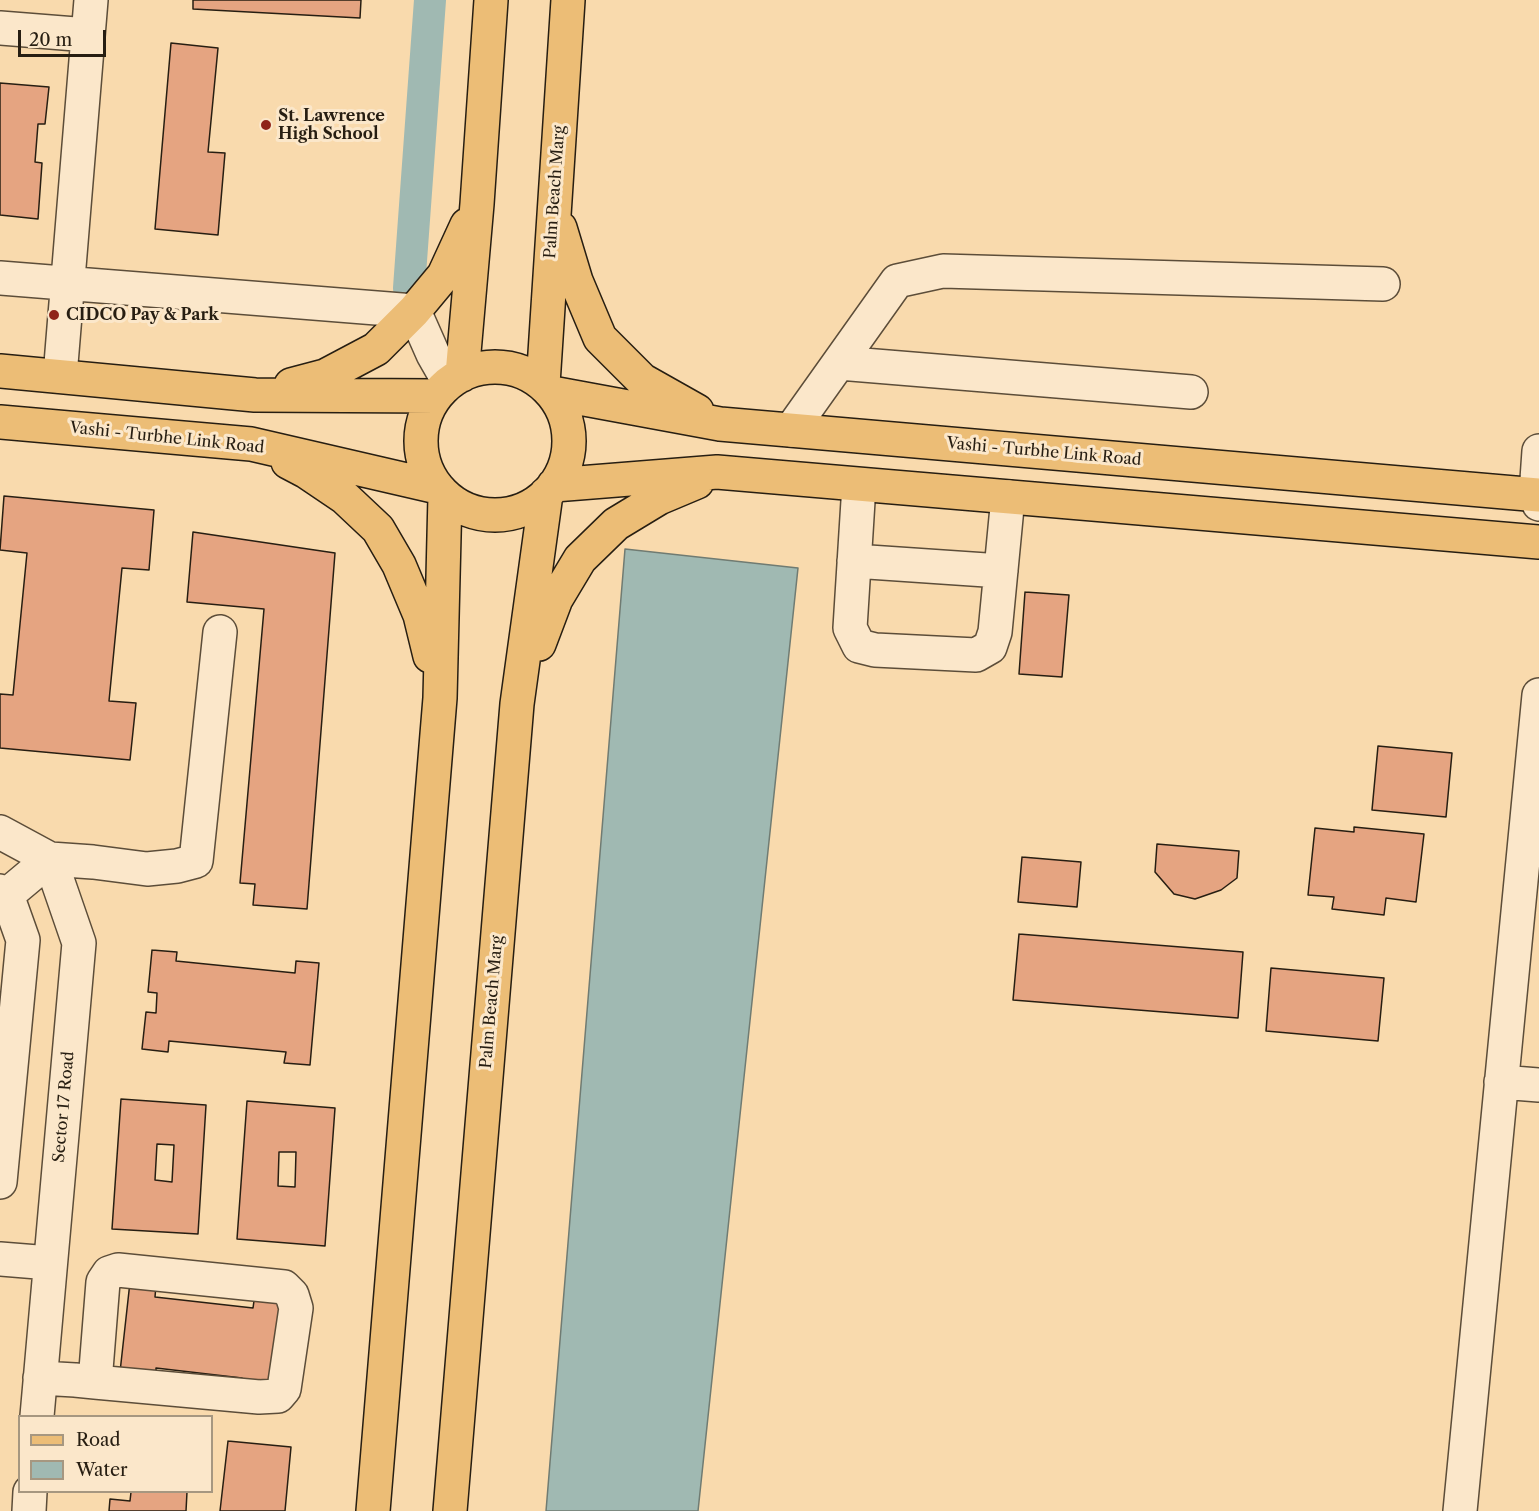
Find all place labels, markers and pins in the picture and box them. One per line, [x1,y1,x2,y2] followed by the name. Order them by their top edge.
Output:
[278,106,385,144] place label: St. Lawrence High School
[259,118,273,132] marker: St. Lawrence High School
[66,305,219,325] place label: CIDCO Pay & Park
[47,308,61,322] marker: CIDCO Pay & Park

